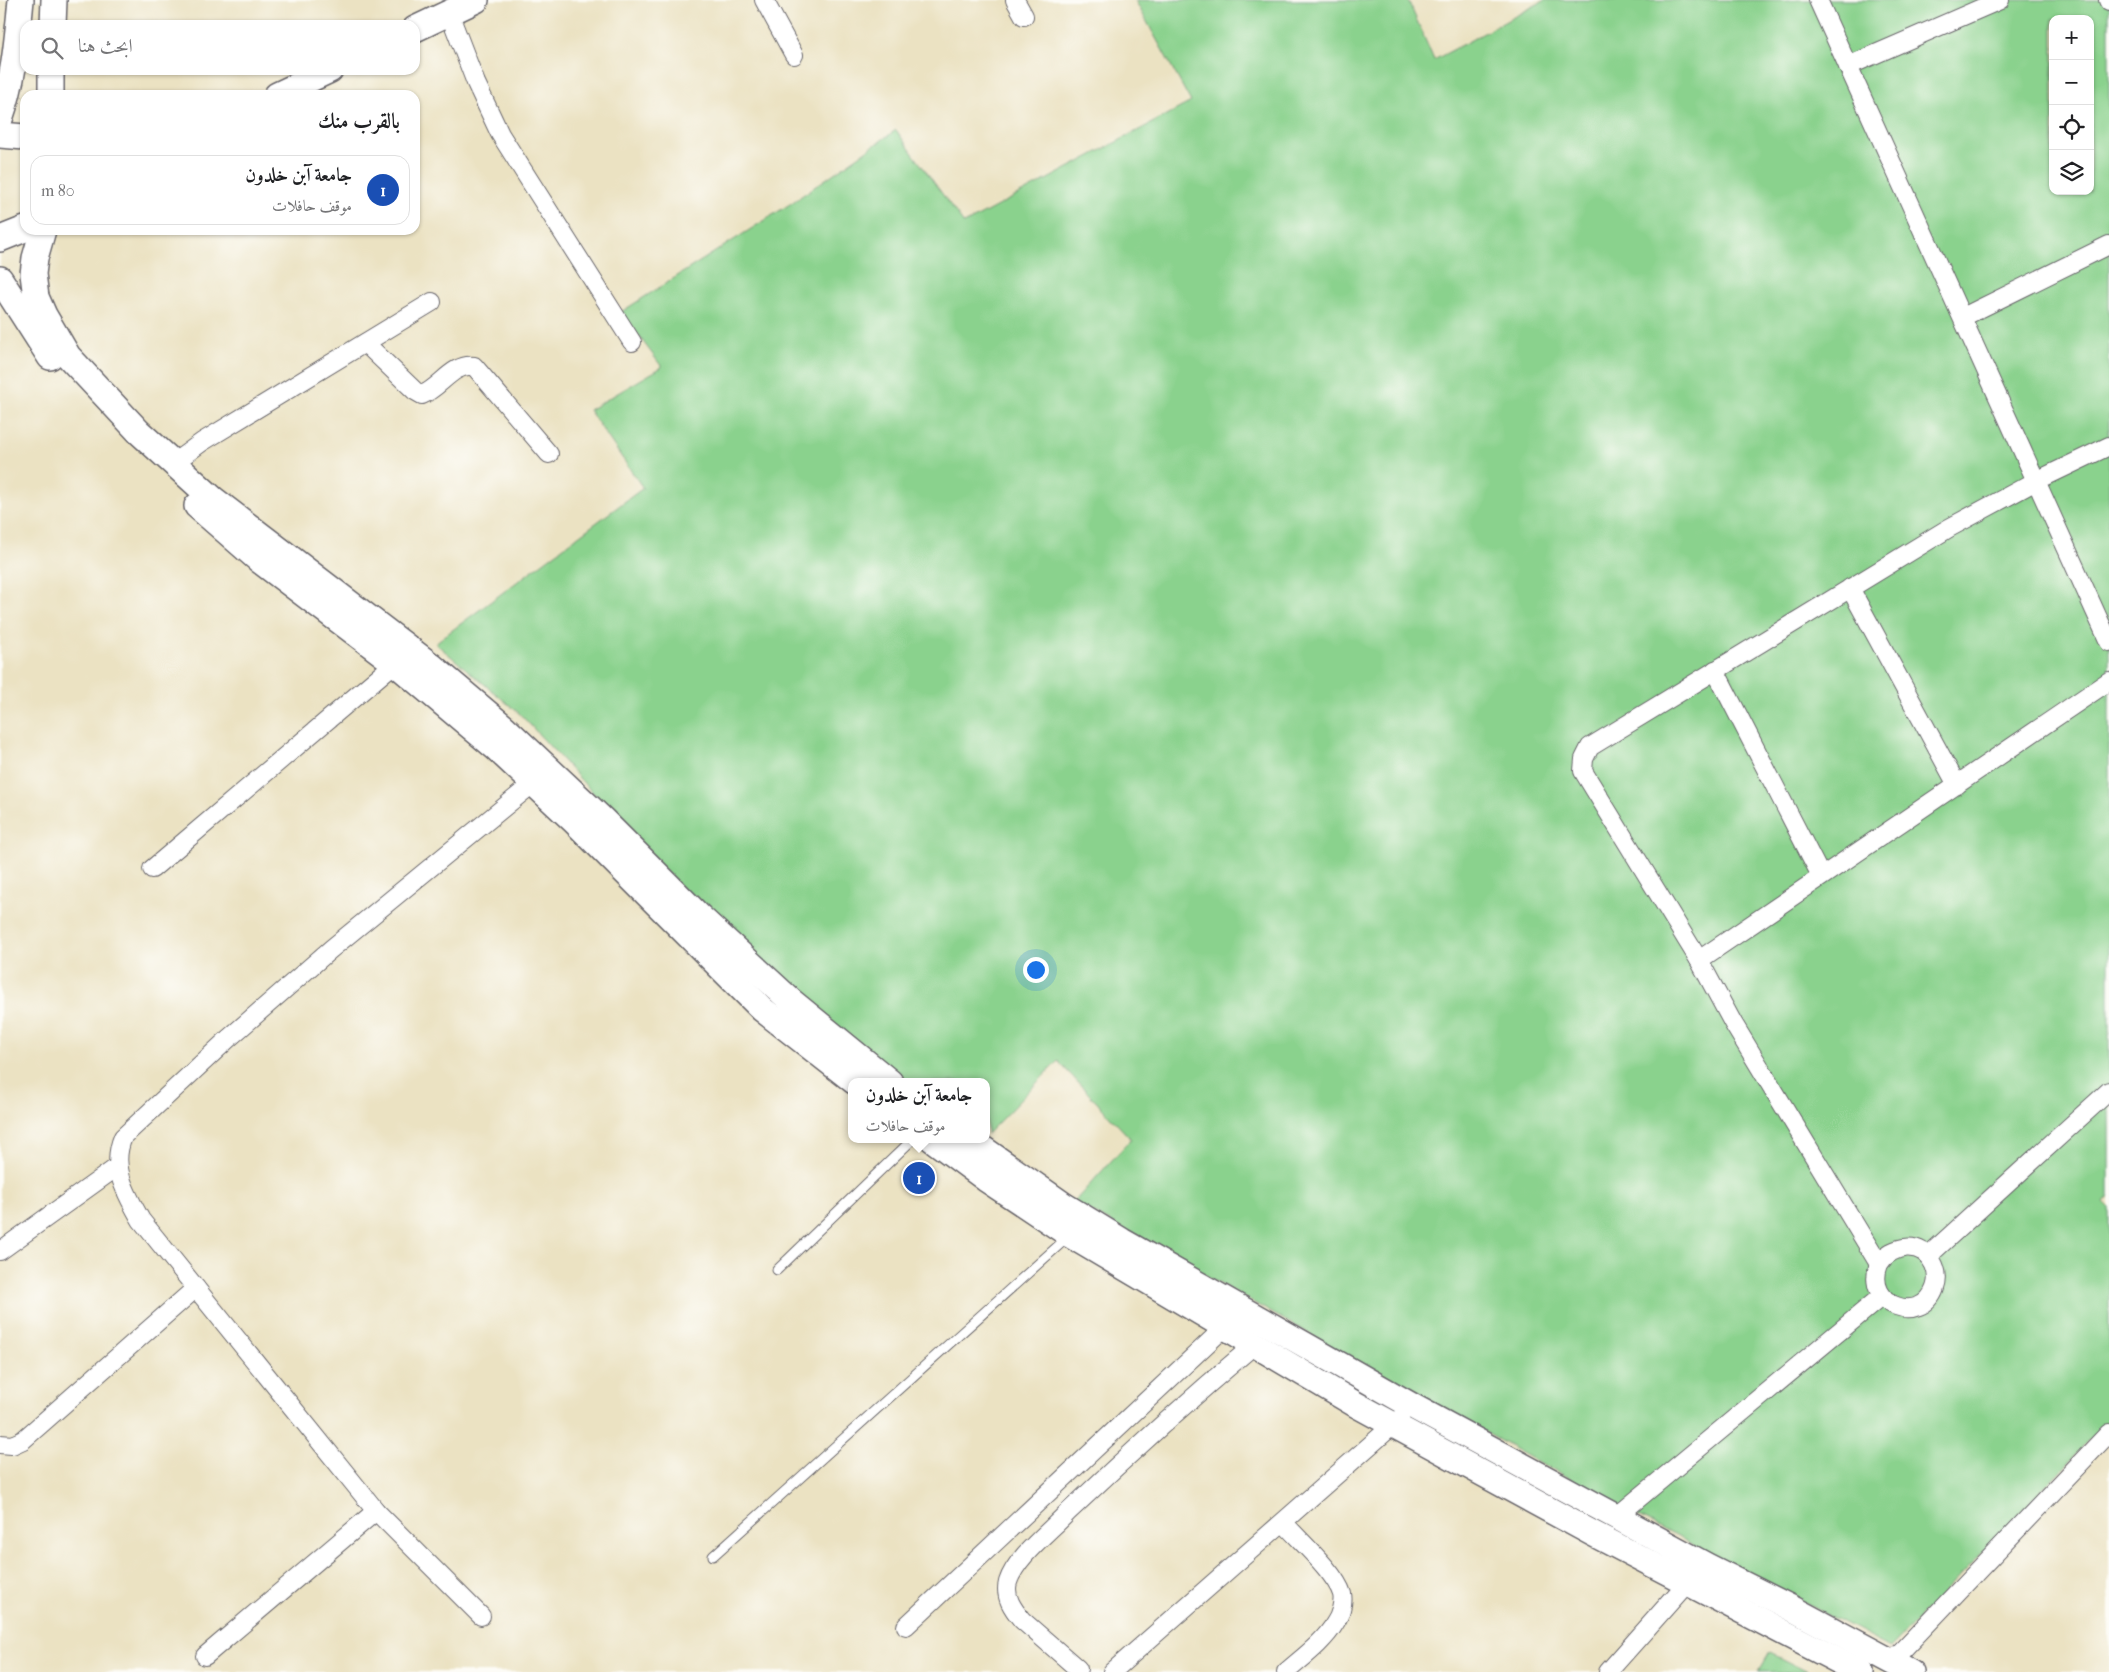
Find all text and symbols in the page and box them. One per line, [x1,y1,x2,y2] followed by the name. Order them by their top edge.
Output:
[2049,15,2094,195] map controls
[2049,15,2094,60] button: +
[20,20,420,75] search box
[38,34,66,62] icon: search
[78,35,133,57] text: ابحث هنا
[2049,60,2094,105] button: −
[2049,105,2094,150] button: locate
[318,109,400,133] text: بالقرب منك
[2049,150,2094,195] button: layers
[245,164,352,186] text: جامعة آبن خلدون
[41,181,75,200] text: 80 m
[380,181,386,200] text: 1
[272,196,352,215] text: موقف حافلات
[1023,957,1049,983] your location
[848,1078,990,1143] popup
[866,1084,972,1106] text: جامعة آبن خلدون
[866,1116,946,1135] text: موقف حافلات
[903,1159,935,1197] pin: 1

